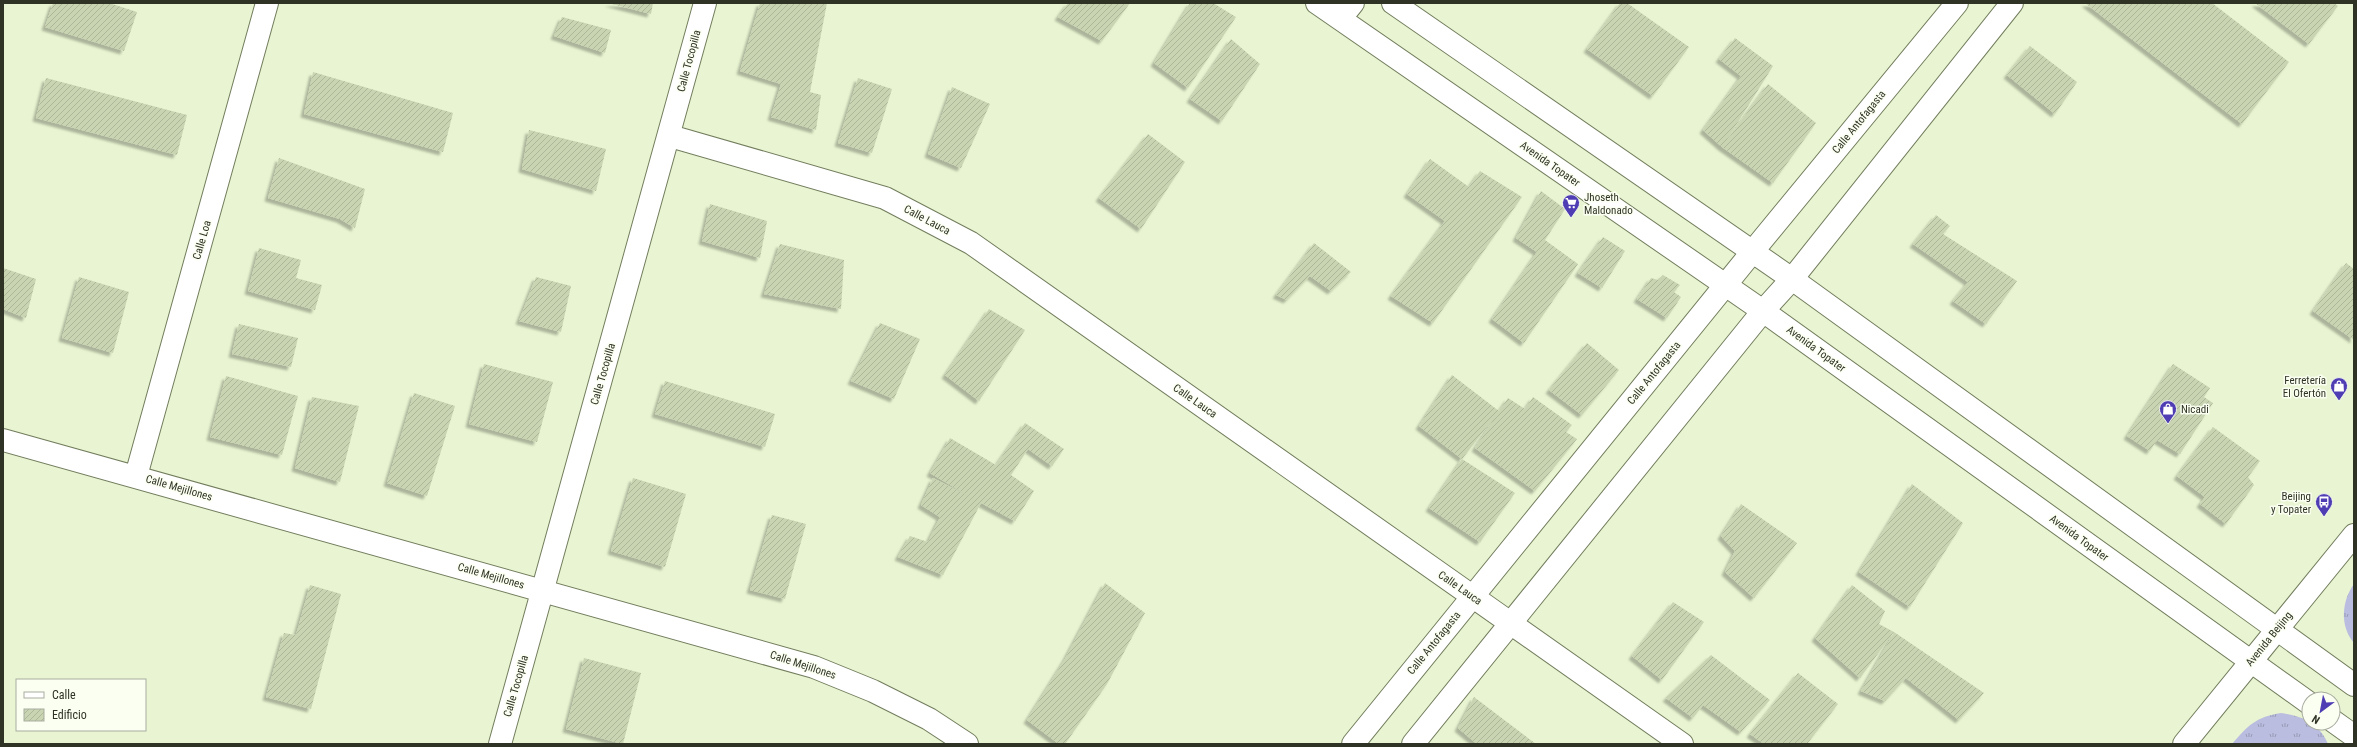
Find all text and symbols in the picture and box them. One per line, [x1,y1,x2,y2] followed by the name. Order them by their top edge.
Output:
[674,29,704,93] street label: Calle Tocopilla
[1830,88,1888,156] street label: Calle Antofagasta
[1518,139,1583,190] street label: Avenida Topater
[1584,191,1633,217] place label: Jhoseth Maldonado
[1561,193,1581,218] supermarket icon: Jhoseth Maldonado
[902,202,952,238] street label: Calle Lauca
[190,219,214,261] street label: Calle Loa
[1784,323,1849,375] street label: Avenida Topater
[1625,339,1683,407] street label: Calle Antofagasta
[588,342,618,406] street label: Calle Tocopilla
[2283,374,2326,400] place label: Ferretería El Ofertón
[2329,376,2349,401] shop icon: Ferretería El Ofertón
[1171,381,1219,421] street label: Calle Lauca
[2158,399,2178,424] shop icon: Nicadi
[2181,403,2209,416] place label: Nicadi
[144,472,214,504] street label: Calle Mejillones
[2271,490,2312,516] place label: Beijing y Topater
[2314,492,2334,517] bus stop icon: Beijing y Topater
[2047,512,2112,564] street label: Avenida Topater
[456,560,526,592] street label: Calle Mejillones
[1436,568,1484,608] street label: Calle Lauca
[1405,609,1463,677] street label: Calle Antofagasta
[2243,609,2295,669] street label: Avenida Beijing
[768,648,838,682] street label: Calle Mejillones
[501,654,531,718] street label: Calle Tocopilla
[16,679,146,731] legend
[52,688,76,702] text: Calle
[2301,691,2341,731] north arrow
[52,708,87,722] text: Edificio
[2309,712,2322,726] text: N

